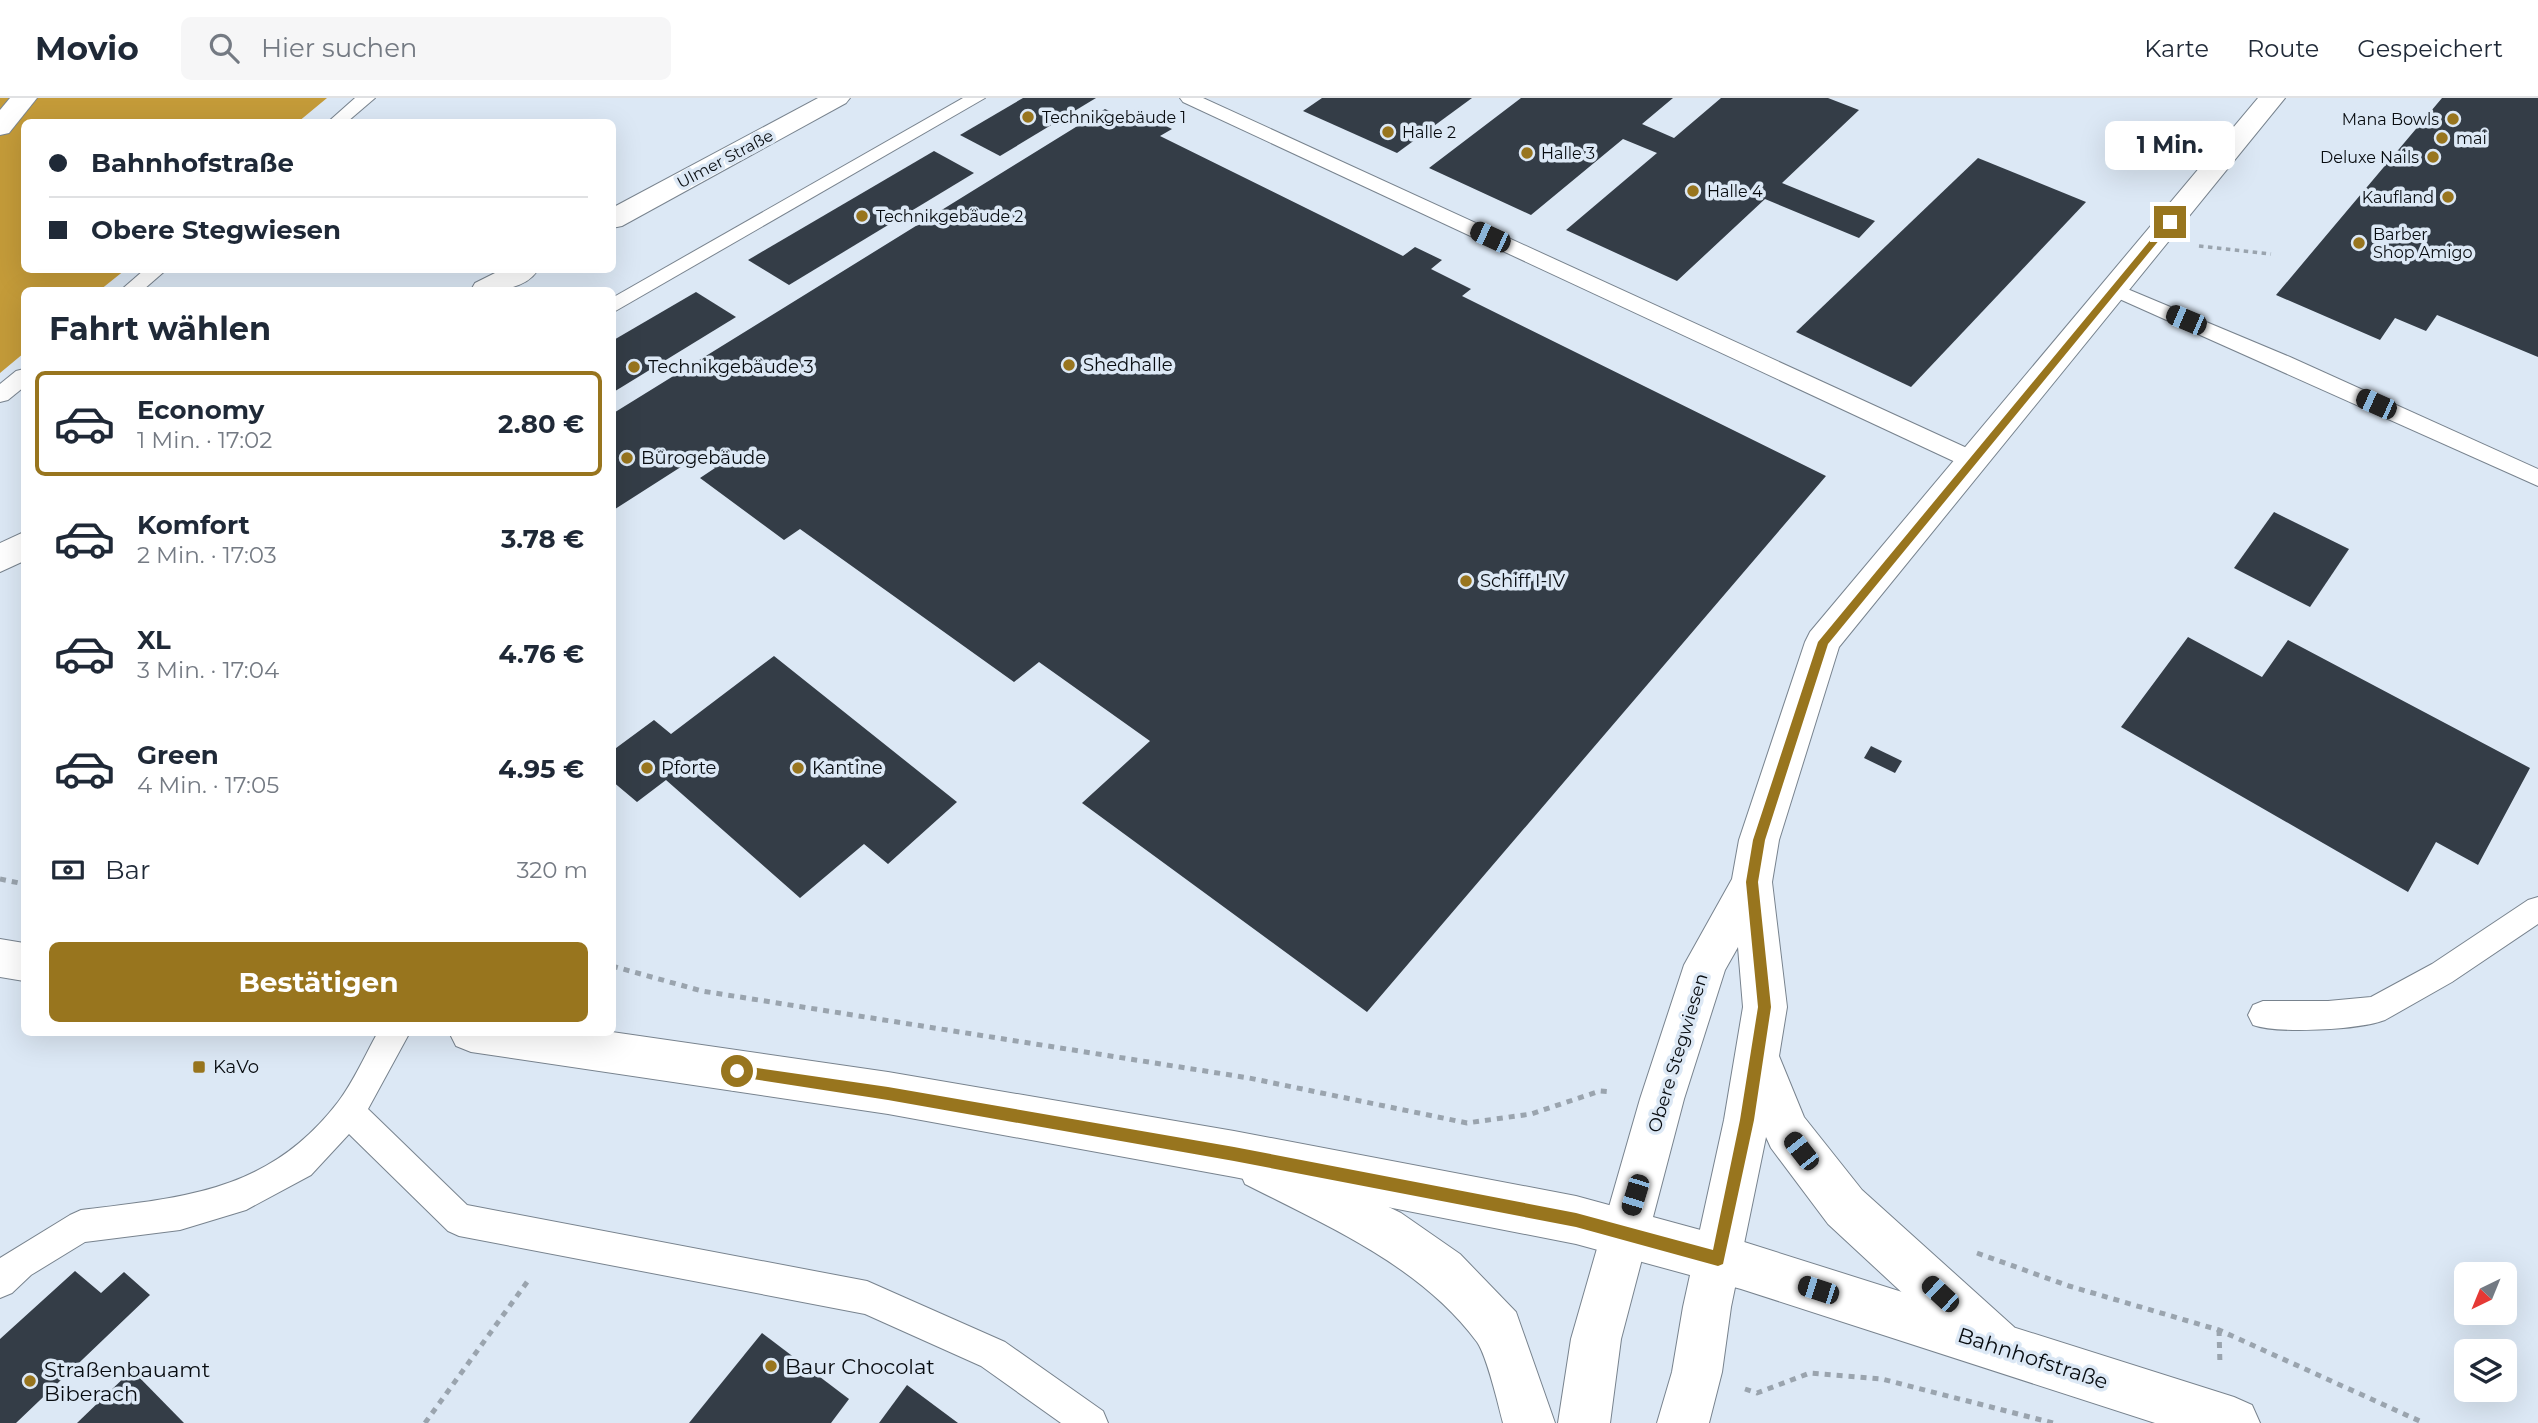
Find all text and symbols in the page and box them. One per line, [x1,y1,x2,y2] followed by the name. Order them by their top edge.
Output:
[181,17,671,80] search box
[35,28,139,68] text: Movio
[205,29,243,67] icon: search
[261,32,417,64] text: Hier suchen
[2144,34,2209,63] text: Karte
[2247,34,2319,63] text: Route
[2357,34,2503,63] text: Gespeichert
[1042,108,1186,127] place label: Technikgebäude 1
[1020,109,1036,125] marker: Technikgebäude 1
[2342,110,2439,129] place label: Mana Bowls
[2445,111,2461,127] marker: Mana Bowls
[2105,121,2235,170] callout: 1 Min.
[1402,123,1456,142] place label: Halle 2
[1380,124,1396,140] marker: Halle 2
[674,126,776,192] street label: Ulmer Straße
[2456,129,2487,148] place label: mai
[2434,130,2450,146] marker: mai
[2137,131,2203,159] text: 1 Min.
[1541,144,1595,163] place label: Halle 3
[1519,145,1535,161] marker: Halle 3
[91,147,294,179] text: Bahnhofstraße
[2320,148,2419,167] place label: Deluxe Nails
[2425,149,2441,165] marker: Deluxe Nails
[1707,182,1763,201] place label: Halle 4
[1685,183,1701,199] marker: Halle 4
[2362,188,2434,207] place label: Kaufland
[2440,189,2456,205] marker: Kaufland
[2154,206,2186,238] route end
[876,207,1023,226] place label: Technikgebäude 2
[854,208,870,224] marker: Technikgebäude 2
[91,214,341,246] text: Obere Stegwiesen
[1467,219,1514,255] car
[2373,225,2472,262] place label: Barber Shop Amigo
[2351,235,2367,251] marker: Barber Shop Amigo
[2163,302,2210,338] car
[49,309,271,348] text: Fahrt wählen
[1083,354,1173,376] place label: Shedhalle
[648,356,814,378] place label: Technikgebäude 3
[1061,357,1077,373] marker: Shedhalle
[626,359,642,375] marker: Technikgebäude 3
[2353,386,2400,422] car
[53,392,116,455] icon: car
[137,394,264,426] text: Economy
[498,408,584,440] text: 2.80 €
[137,426,272,454] text: 1 Min. · 17:02
[641,447,766,469] place label: Bürogebäude
[619,450,635,466] marker: Bürogebäude
[53,507,116,570] icon: car
[137,509,250,541] text: Komfort
[501,523,584,555] text: 3.78 €
[137,541,277,569] text: 2 Min. · 17:03
[1480,570,1566,592] place label: Schiff I-IV
[1458,573,1474,589] marker: Schiff I-IV
[53,622,116,685] icon: car
[137,624,171,656] text: XL
[499,638,584,670] text: 4.76 €
[137,656,279,684] text: 3 Min. · 17:04
[53,737,116,800] icon: car
[137,739,219,771] text: Green
[498,753,584,785] text: 4.95 €
[661,757,717,779] place label: Pforte
[812,757,883,779] place label: Kantine
[639,760,655,776] marker: Pforte
[790,760,806,776] marker: Kantine
[137,771,279,799] text: 4 Min. · 17:05
[49,851,87,889] icon: cash
[105,854,150,886] text: Bar
[516,856,588,884] text: 320 m
[49,942,588,1022] button: Bestätigen
[1643,971,1713,1135] street label: Obere Stegwiesen
[721,1055,753,1087] route start
[213,1056,259,1078] place label: KaVo
[191,1059,207,1075] marker: KaVo
[1780,1128,1823,1174] car
[1619,1172,1652,1218] car
[2454,1262,2516,1325] north arrow
[2454,1262,2517,1402] map controls
[1918,1272,1963,1316] car
[1795,1274,1842,1306] car
[1955,1322,2111,1394] street label: Bahnhofstraße
[2454,1339,2517,1402] button: layers
[785,1354,935,1379] place label: Baur Chocolat
[44,1357,210,1406] place label: Straßenbauamt Biberach
[763,1358,779,1374] marker: Baur Chocolat
[22,1373,38,1389] marker: Straßenbauamt Biberach

